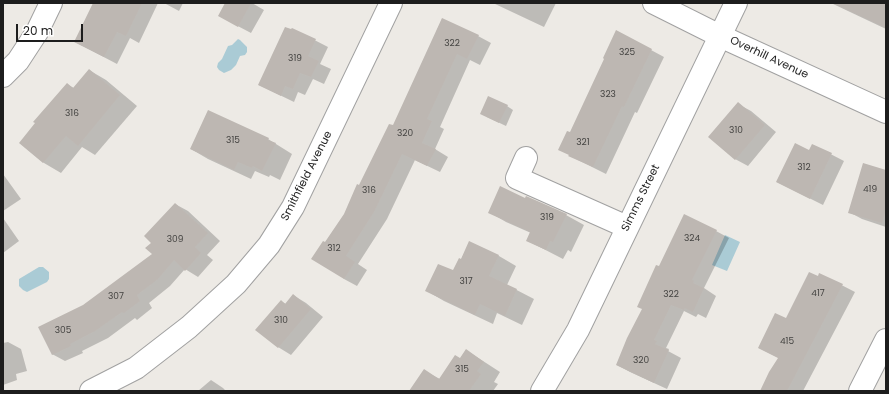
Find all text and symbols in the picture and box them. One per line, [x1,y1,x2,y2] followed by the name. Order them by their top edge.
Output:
[18,16,85,42] scale bar
[23,22,53,39] text: 20 m
[728,34,810,82] street label: Overhill Avenue
[444,39,460,49] house number: 322
[619,48,635,58] house number: 325
[288,54,302,64] house number: 319
[600,90,616,100] house number: 323
[65,109,79,119] house number: 316
[729,126,743,136] house number: 310
[279,129,335,223] street label: Smithfield Avenue
[397,129,413,139] house number: 320
[226,136,240,146] house number: 315
[576,138,590,148] house number: 321
[619,162,663,234] street label: Simms Street
[797,163,811,173] house number: 312
[863,185,877,195] house number: 419
[362,186,376,196] house number: 316
[540,213,554,223] house number: 319
[684,234,700,244] house number: 324
[167,235,183,245] house number: 309
[327,244,341,254] house number: 312
[459,277,473,287] house number: 317
[811,289,825,299] house number: 417
[663,290,679,300] house number: 322
[108,292,124,302] house number: 307
[274,316,288,326] house number: 310
[55,326,71,336] house number: 305
[780,337,794,347] house number: 415
[633,356,649,366] house number: 320
[455,365,469,375] house number: 315

